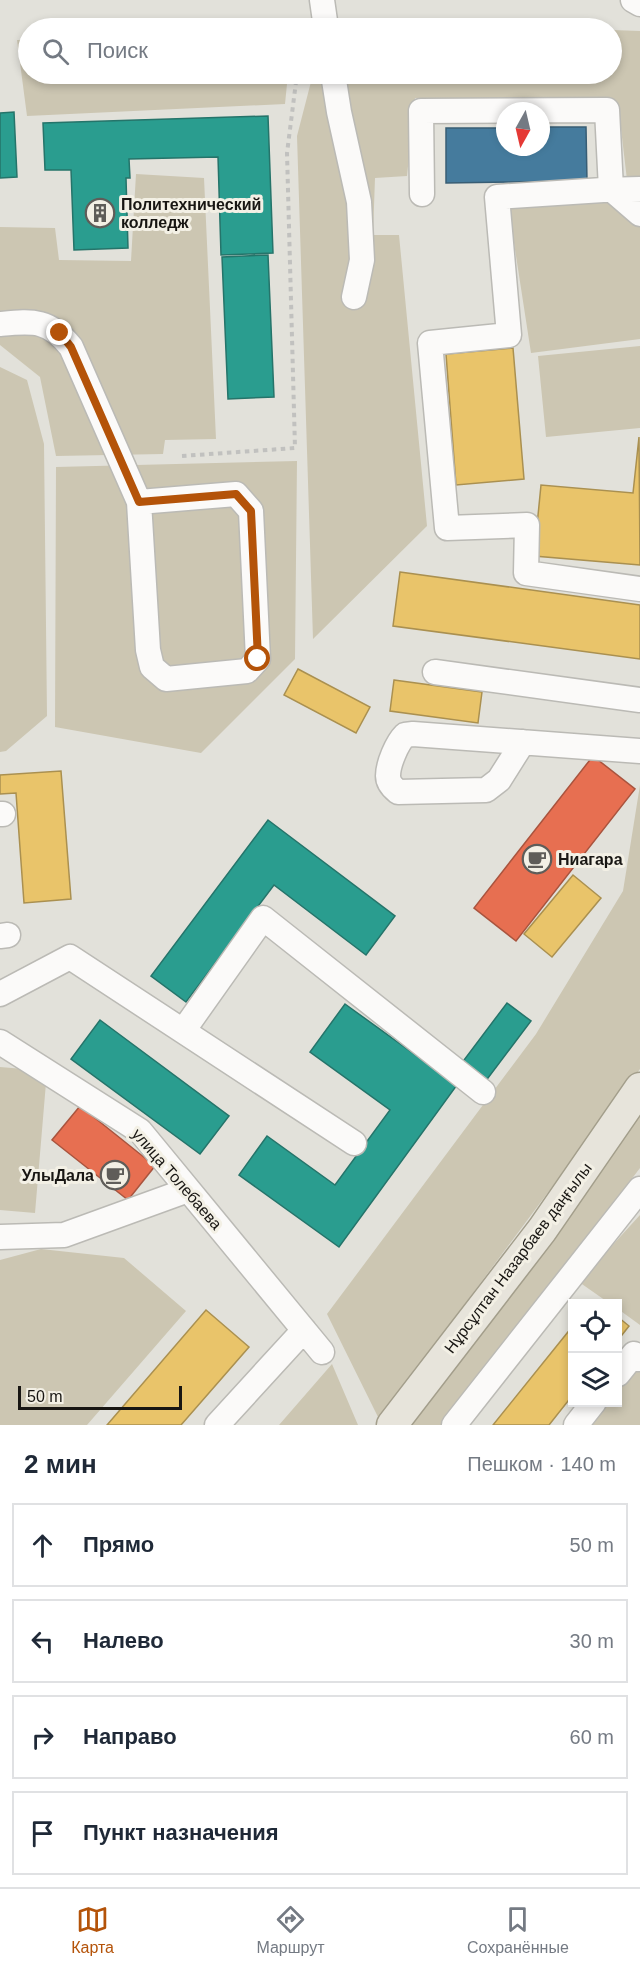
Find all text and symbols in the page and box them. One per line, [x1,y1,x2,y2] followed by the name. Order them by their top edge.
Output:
[18,18,622,84] search box
[39,35,72,68] icon: search
[87,38,148,63] text: Поиск
[496,102,550,156] north arrow
[121,196,261,231] place label: Политехнический колледж
[84,197,116,229] building icon: Политехнический колледж
[46,319,72,345] route end
[244,645,270,671] route start
[521,843,553,875] cafe icon: Ниагара
[558,851,623,868] place label: Ниагара
[129,1125,225,1233] street label: улица Толебаева
[99,1159,131,1191] cafe icon: УлыДала
[441,1160,595,1356] street label: Нұрсұлтан Назарбаев даңғылы
[22,1167,94,1184] place label: УлыДала
[568,1299,622,1407] map controls
[568,1299,622,1353] button: locate
[568,1353,622,1407] button: layers
[18,1383,182,1410] scale bar
[27,1388,63,1405] text: 50 m
[24,1449,97,1479] text: 2 мин
[467,1453,616,1475] text: Пешком · 140 m
[26,1529,59,1562] icon: ahead
[83,1532,154,1557] text: Прямо
[570,1534,614,1556] text: 50 m
[26,1625,59,1658] icon: left
[83,1628,164,1653] text: Налево
[570,1630,614,1652] text: 30 m
[26,1721,59,1754] icon: right
[83,1724,177,1749] text: Направо
[570,1726,614,1748] text: 60 m
[26,1817,59,1850] icon: arrive
[83,1820,279,1845] text: Пункт назначения
[71,1903,114,1957] tab: Карта
[256,1903,325,1957] tab: Маршрут
[467,1903,569,1957] tab: Сохранённые

